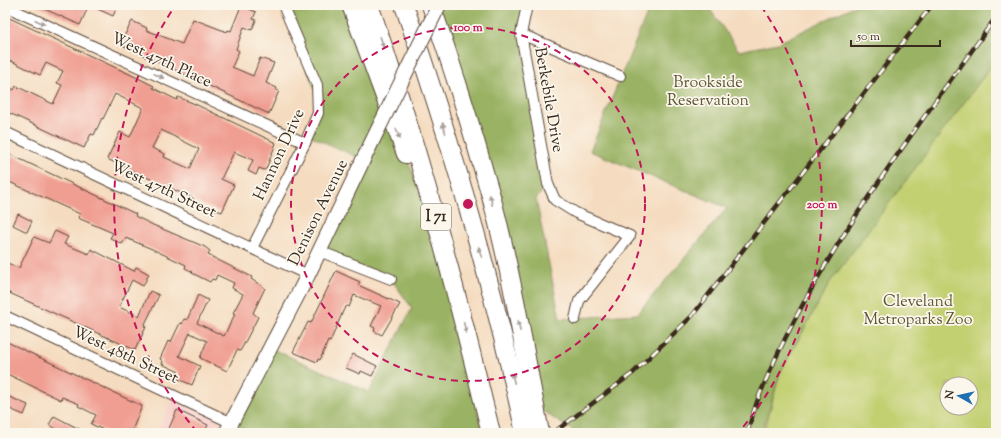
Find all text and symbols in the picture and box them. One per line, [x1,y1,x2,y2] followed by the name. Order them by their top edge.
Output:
[35,19,46,25] one-way arrow
[452,19,483,37] text: 100 m
[851,22,940,48] scale bar
[107,28,215,94] street label: West 47th Place
[856,28,880,46] text: 50 m
[379,36,385,48] one-way arrow
[527,46,569,154] street label: Berkebile Drive
[667,72,750,113] park label: Brookside Reservation
[153,73,164,79] one-way arrow
[249,105,311,205] street label: Hannon Drive
[441,121,447,133] one-way arrow
[396,128,402,140] one-way arrow
[106,155,220,225] street label: West 47th Street
[283,156,355,270] street label: Denison Avenue
[488,193,494,206] one-way arrow
[807,196,837,214] text: 200 m
[461,197,475,211] centre of rings
[421,204,451,230] road number: I 71
[477,246,483,258] one-way arrow
[864,291,973,332] park label: Cleveland Metroparks Zoo
[516,320,522,333] one-way arrow
[68,321,182,391] street label: West 48th Street
[463,322,469,334] one-way arrow
[509,372,515,384] one-way arrow
[939,376,979,416] north arrow
[941,389,959,401] text: N

